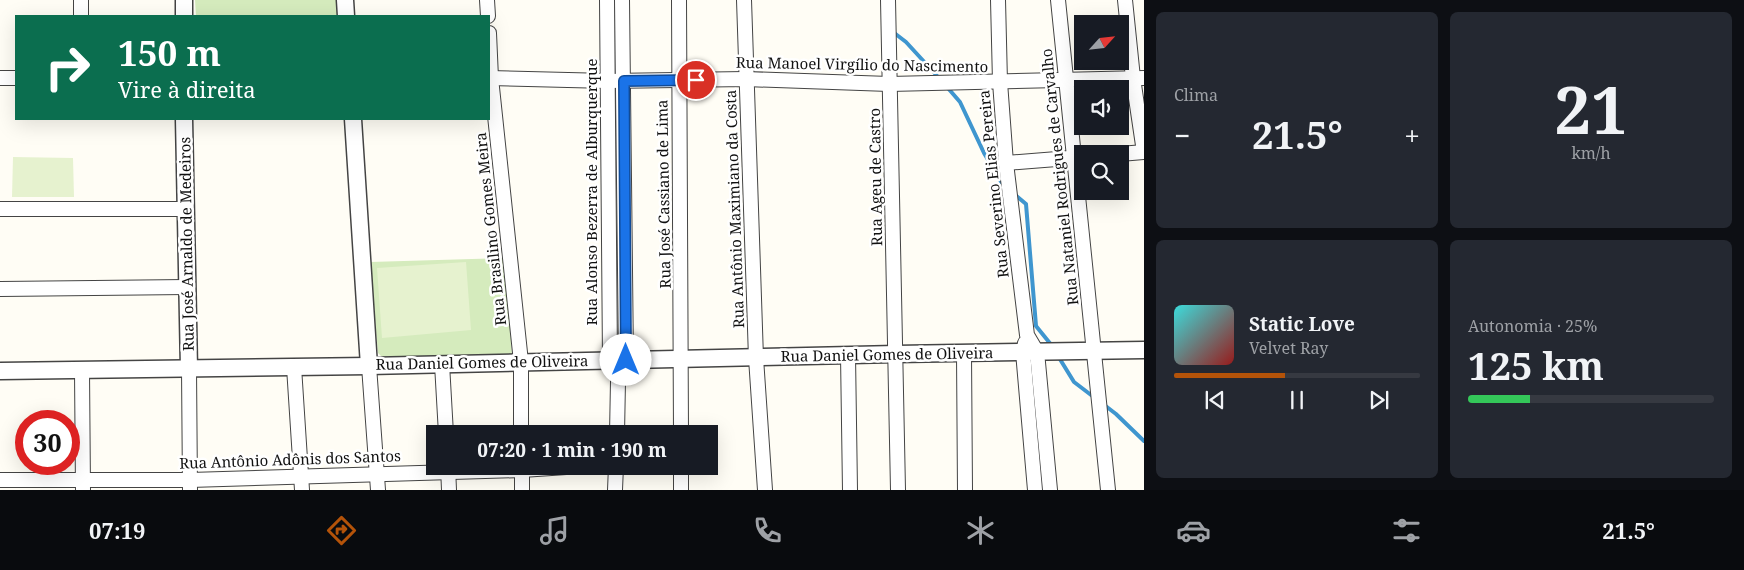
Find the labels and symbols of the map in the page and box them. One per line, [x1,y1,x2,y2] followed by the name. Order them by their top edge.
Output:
[1074,15,1129,70] north arrow
[1036,48,1082,306] street label: Rua Nataniel Rodrigues de Carvalho
[736,52,988,76] street label: Rua Manoel Virgílio do Nascimento
[581,58,601,326] street label: Rua Alonso Bezerra de Alburquerque
[675,59,717,101] pin
[973,89,1013,279] street label: Rua Severino Elias Pereira
[720,90,748,329] street label: Rua Antônio Maximiano da Costa
[651,99,675,289] street label: Rua José Cassiano de Lima
[864,108,886,246] street label: Rua Ageu de Castro
[470,131,510,327] street label: Rua Brasilino Gomes Meira
[174,136,198,351] street label: Rua José Arnaldo de Medeiros
[599,333,651,385] position arrow
[780,342,994,366] street label: Rua Daniel Gomes de Oliveira
[375,350,589,374] street label: Rua Daniel Gomes de Oliveira
[15,410,80,475] speed limit sign: 30
[179,445,401,473] street label: Rua Antônio Adônis dos Santos

